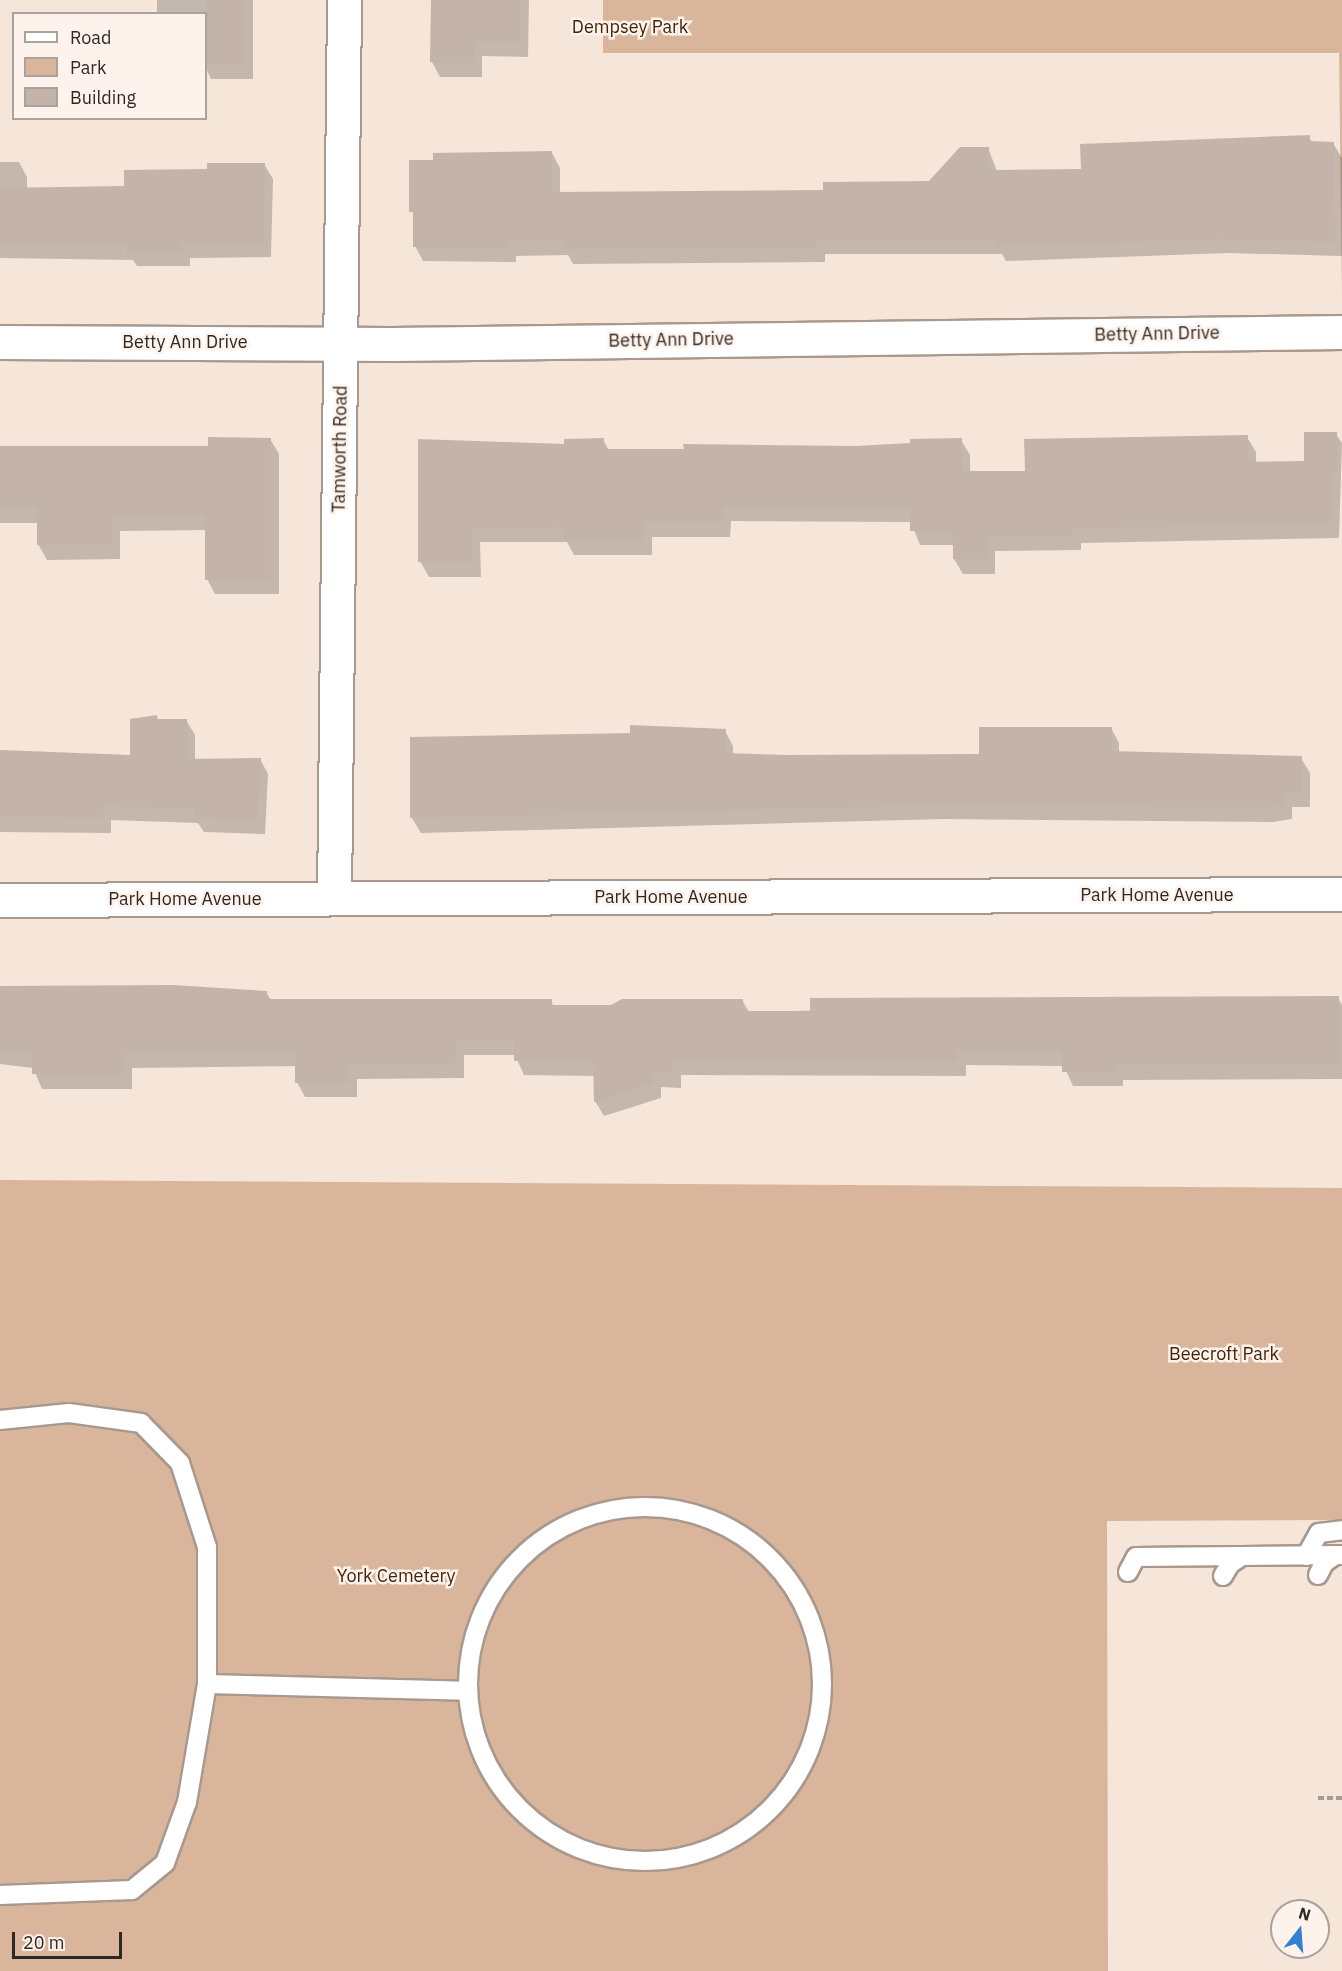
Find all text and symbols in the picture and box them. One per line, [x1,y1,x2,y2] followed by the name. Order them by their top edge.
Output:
[12,12,207,120] legend
[572,16,688,38] park label: Dempsey Park
[70,26,111,49] text: Road
[70,56,106,79] text: Park
[70,86,136,109] text: Building
[1094,322,1220,346] street label: Betty Ann Drive
[608,328,734,352] street label: Betty Ann Drive
[122,331,248,353] street label: Betty Ann Drive
[328,385,352,513] street label: Tamworth Road
[1080,884,1234,906] street label: Park Home Avenue
[594,886,748,908] street label: Park Home Avenue
[108,888,262,910] street label: Park Home Avenue
[1169,1343,1279,1365] park label: Beecroft Park
[337,1565,455,1587] park label: York Cemetery
[1270,1899,1330,1959] north arrow
[1296,1902,1313,1925] text: N
[15,1920,124,1958] scale bar
[23,1931,65,1954] text: 20 m

